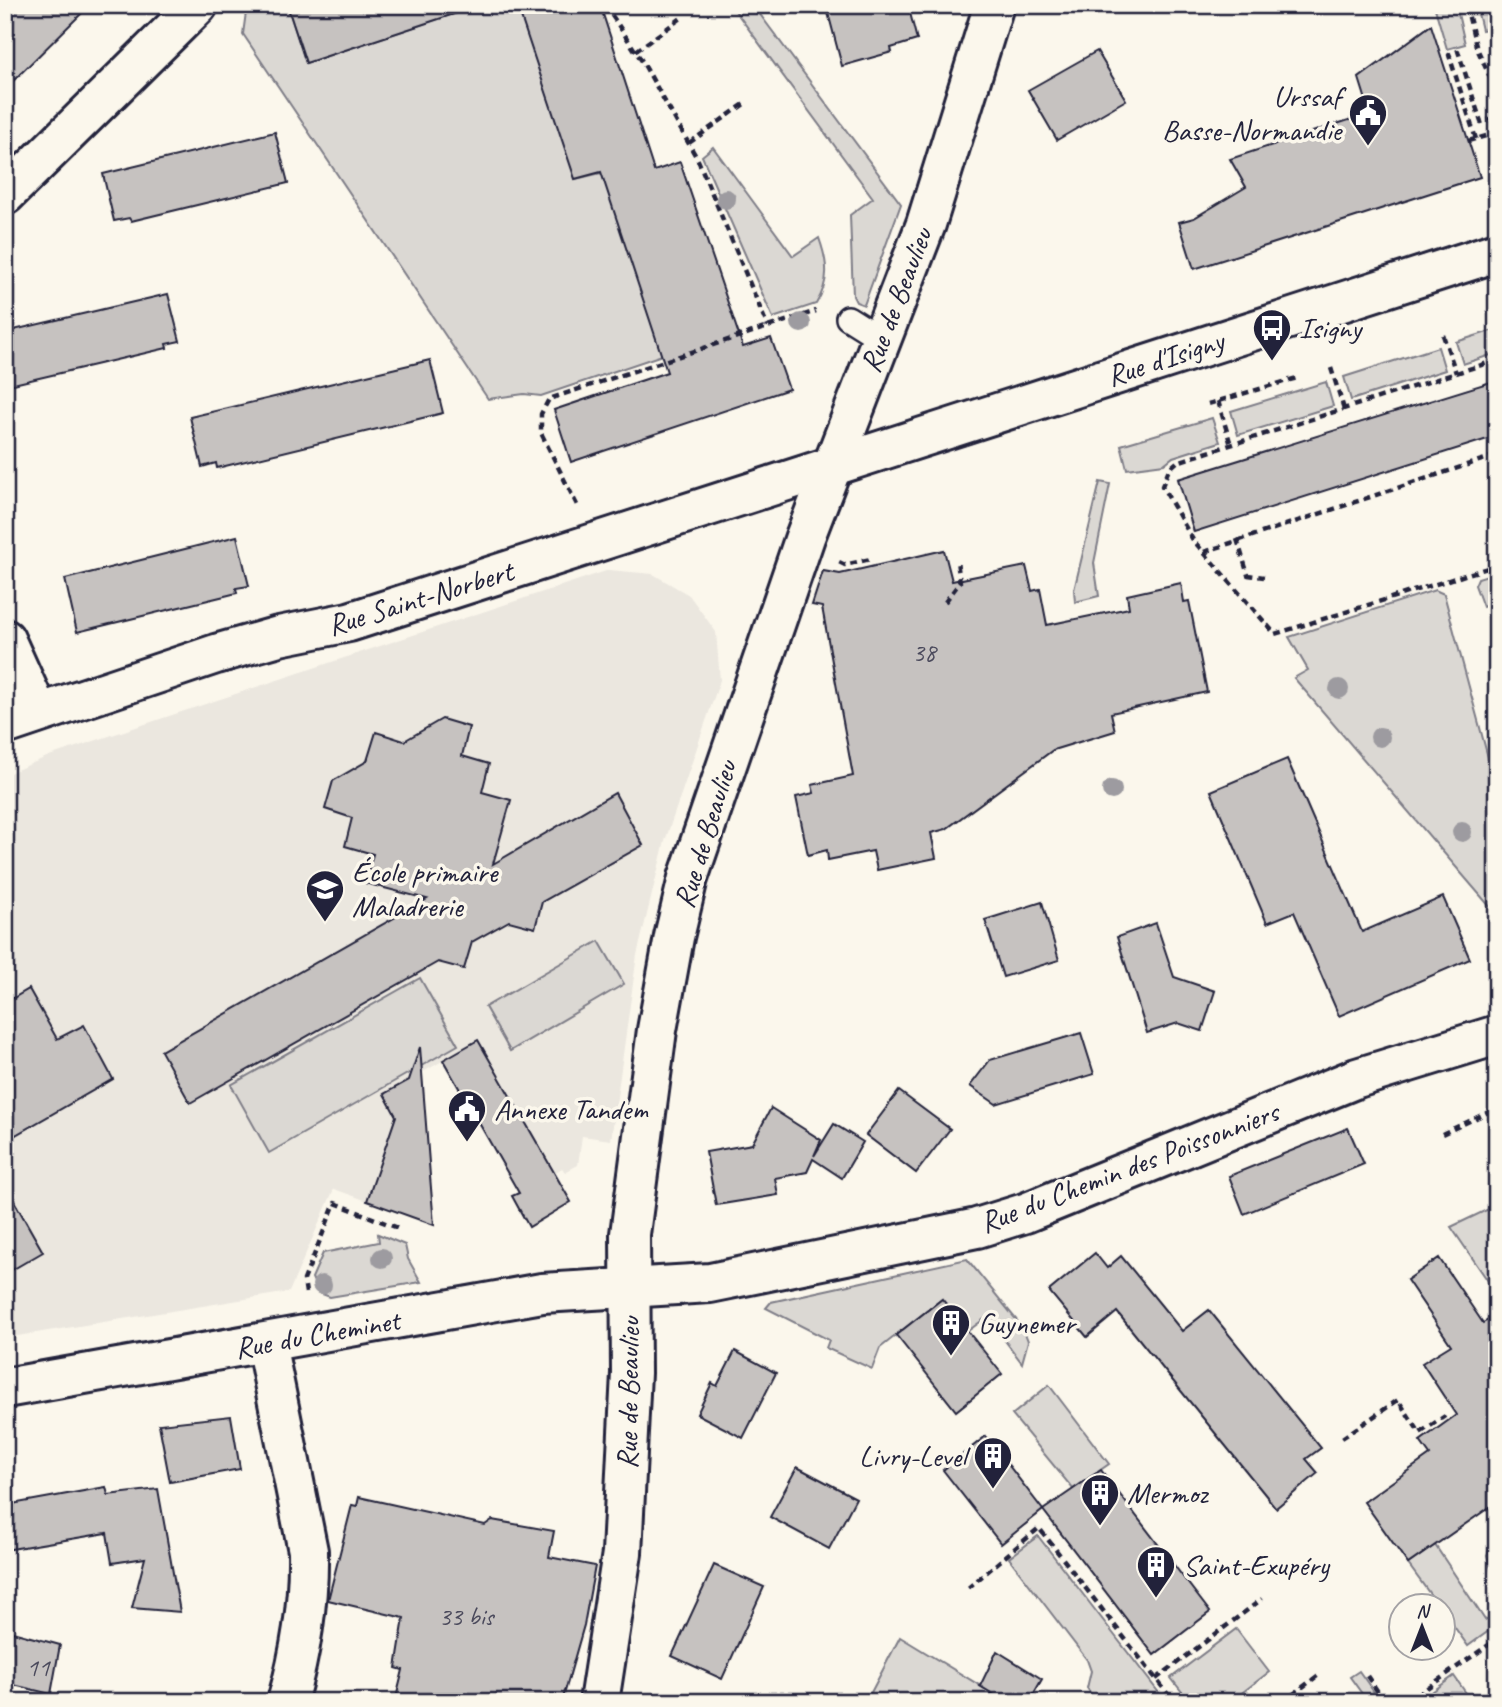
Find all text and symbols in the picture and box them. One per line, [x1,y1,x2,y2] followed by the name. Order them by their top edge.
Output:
[1162,77,1347,149] place label: Urssaf Basse-Normandie
[1347,92,1389,147] public building icon: Urssaf Basse-Normandie
[851,220,942,378] street label: Rue de Beaulieu
[1251,307,1293,362] bus stop icon: Isigny
[1299,309,1364,347] place label: Isigny
[1102,320,1231,395] street label: Rue d'Isigny
[323,551,520,644] street label: Rue Saint-Norbert
[912,636,938,669] house number: 38
[665,754,746,912] street label: Rue de Beaulieu
[352,853,499,925] place label: École primaire Maladrerie
[304,868,346,923] school or university icon: École primaire Maladrerie
[446,1088,488,1143] public building icon: Annexe Tandem
[494,1090,649,1128] place label: Annexe Tandem
[974,1091,1286,1242] street label: Rue du Chemin des Poissonniers
[232,1300,405,1367] street label: Rue du Cheminet
[930,1302,972,1357] building icon: Guynemer
[978,1304,1078,1342] place label: Guynemer
[608,1315,648,1469] street label: Rue de Beaulieu
[972,1435,1014,1490] building icon: Livry-Level
[859,1437,971,1475] place label: Livry-Level
[1079,1472,1121,1527] building icon: Mermoz
[1127,1474,1209,1512] place label: Mermoz
[1135,1544,1177,1599] building icon: Saint-Exupéry
[1183,1546,1331,1584] place label: Saint-Exupéry
[1386,1592,1456,1662] north arrow
[1416,1599,1431,1623] text: N
[439,1600,495,1633] house number: 33 bis
[26,1651,51,1684] house number: 11

